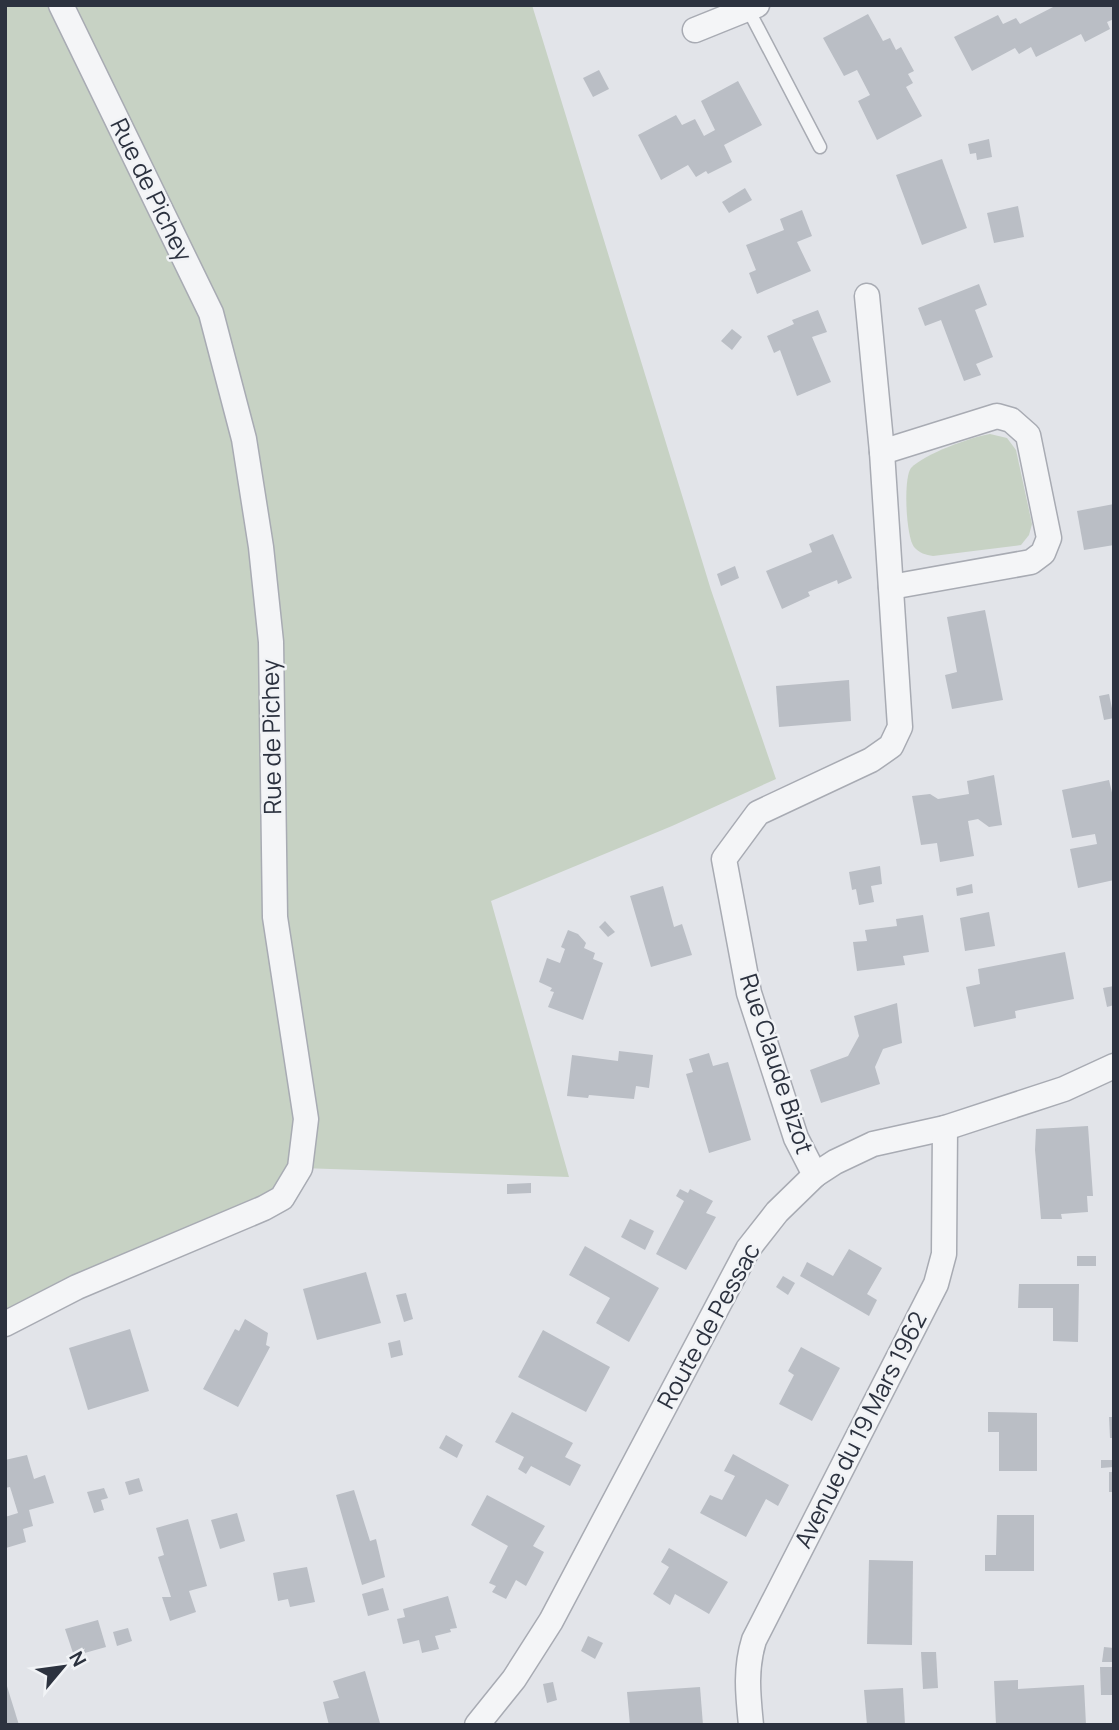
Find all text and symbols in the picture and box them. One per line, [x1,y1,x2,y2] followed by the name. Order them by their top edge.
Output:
[103,112,201,267] street label: Rue de Pichey
[253,659,288,815] street label: Rue de Pichey
[733,969,822,1158] street label: Rue Claude Bizot
[648,1236,767,1414] street label: Route de Pessac
[786,1305,934,1553] street label: Avenue du 19 Mars 1962
[28,1632,98,1702] north arrow
[63,1646,93,1671] text: N

